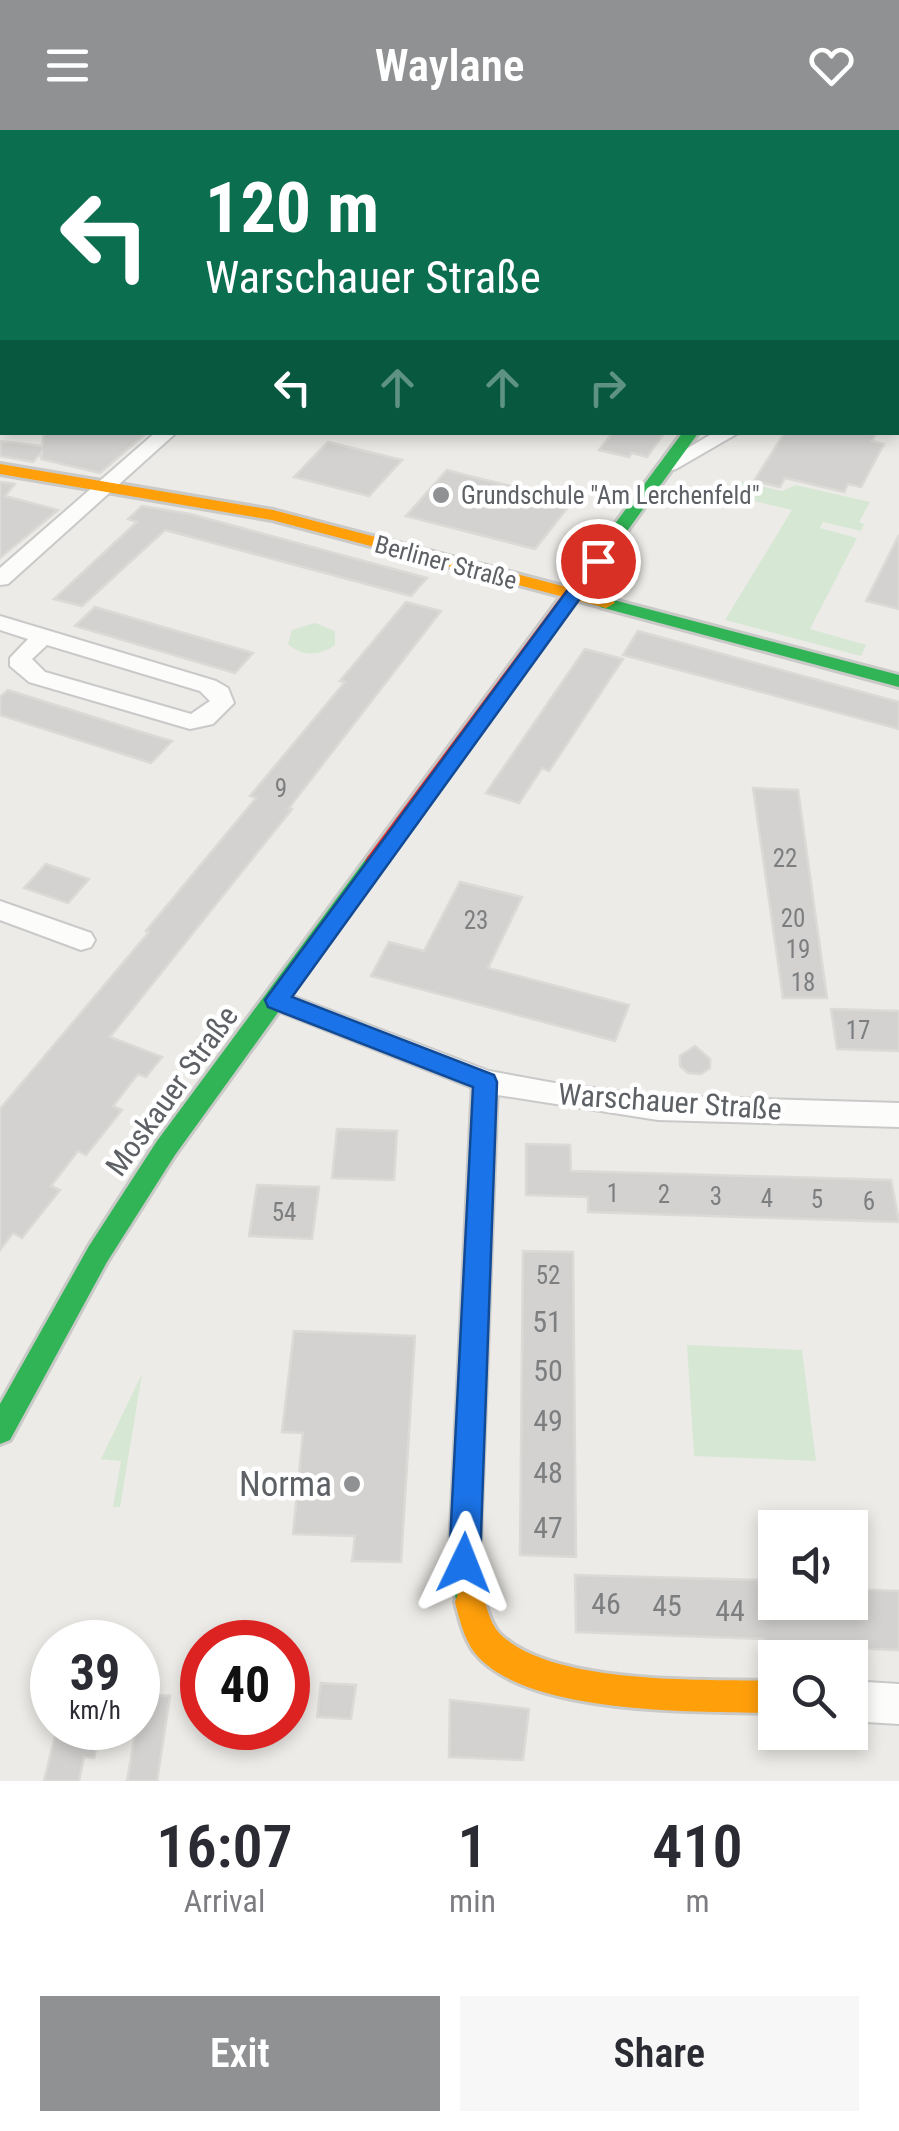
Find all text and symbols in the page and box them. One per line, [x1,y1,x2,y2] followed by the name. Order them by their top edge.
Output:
[40,38,95,93] icon: menu
[804,38,859,93] icon: heart
[375,39,524,92] text: Waylane
[205,167,379,249] text: 120 m
[40,170,170,300] icon: left
[205,251,541,304] text: Warschauer Straße
[265,360,320,415] icon: left
[370,360,425,415] icon: ahead
[475,360,530,415] icon: ahead
[580,360,635,415] icon: right
[461,481,760,510] place label: Grundschule "Am Lerchenfeld"
[430,484,452,506] marker: Grundschule "Am Lerchenfeld"
[556,519,641,604] pin
[372,530,520,595] street label: Berliner Straße
[571,534,626,589] icon: arrive
[275,774,287,803] house number: 9
[773,844,797,873] house number: 22
[781,904,805,933] house number: 20
[464,906,488,935] house number: 23
[786,935,810,964] house number: 19
[791,968,815,997] house number: 18
[98,999,245,1182] street label: Moskauer Straße
[846,1016,870,1045] house number: 17
[557,1076,783,1127] street label: Warschauer Straße
[607,1179,619,1208] house number: 1
[658,1180,670,1209] house number: 2
[710,1182,722,1211] house number: 3
[761,1184,773,1213] house number: 4
[811,1185,823,1214] house number: 5
[863,1187,875,1216] house number: 6
[272,1198,296,1227] house number: 54
[536,1261,560,1290] house number: 52
[532,1304,562,1339] house number: 51
[533,1353,563,1388] house number: 50
[533,1403,563,1438] house number: 49
[533,1455,563,1490] house number: 48
[239,1464,332,1505] place label: Norma
[341,1473,363,1495] marker: Norma
[533,1510,563,1545] house number: 47
[758,1510,868,1750] map controls
[758,1510,868,1620] button: sound
[412,1511,516,1615] position arrow
[591,1586,621,1621] house number: 46
[652,1588,682,1623] house number: 45
[715,1593,745,1628] house number: 44
[180,1620,310,1750] speed limit sign: 40
[758,1640,868,1750] button: search
[70,1644,120,1702] text: 39
[69,1696,121,1725] text: km/h
[156,1811,293,1882] text: 16:07
[457,1811,488,1882] text: 1
[652,1811,743,1882] text: 410
[184,1882,265,1920] text: Arrival
[449,1882,496,1920] text: min
[685,1882,710,1920] text: m
[40,1996,440,2111] button: Exit
[460,1996,859,2111] button: Share

